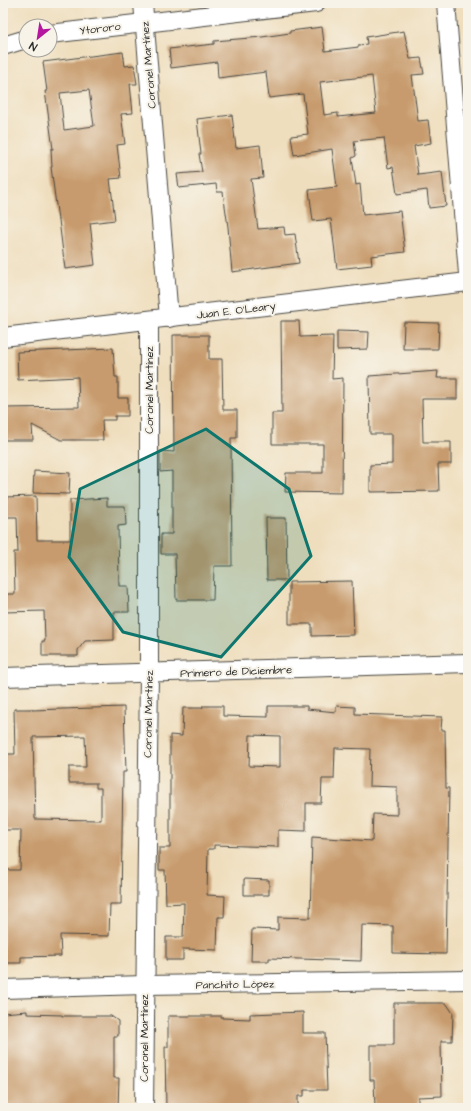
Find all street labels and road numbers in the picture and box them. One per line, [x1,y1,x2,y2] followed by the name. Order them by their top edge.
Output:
[79,18,122,38] street label: Ytororo
[137,20,160,109] street label: Coronel Martínez
[196,298,277,324] street label: Juan E. O'Leary
[142,346,157,434] street label: Coronel Martínez
[180,662,292,681] street label: Primero de Diciembre
[140,670,157,758] street label: Coronel Martínez
[196,976,275,993] street label: Panchito López
[137,994,152,1082] street label: Coronel Martínez

